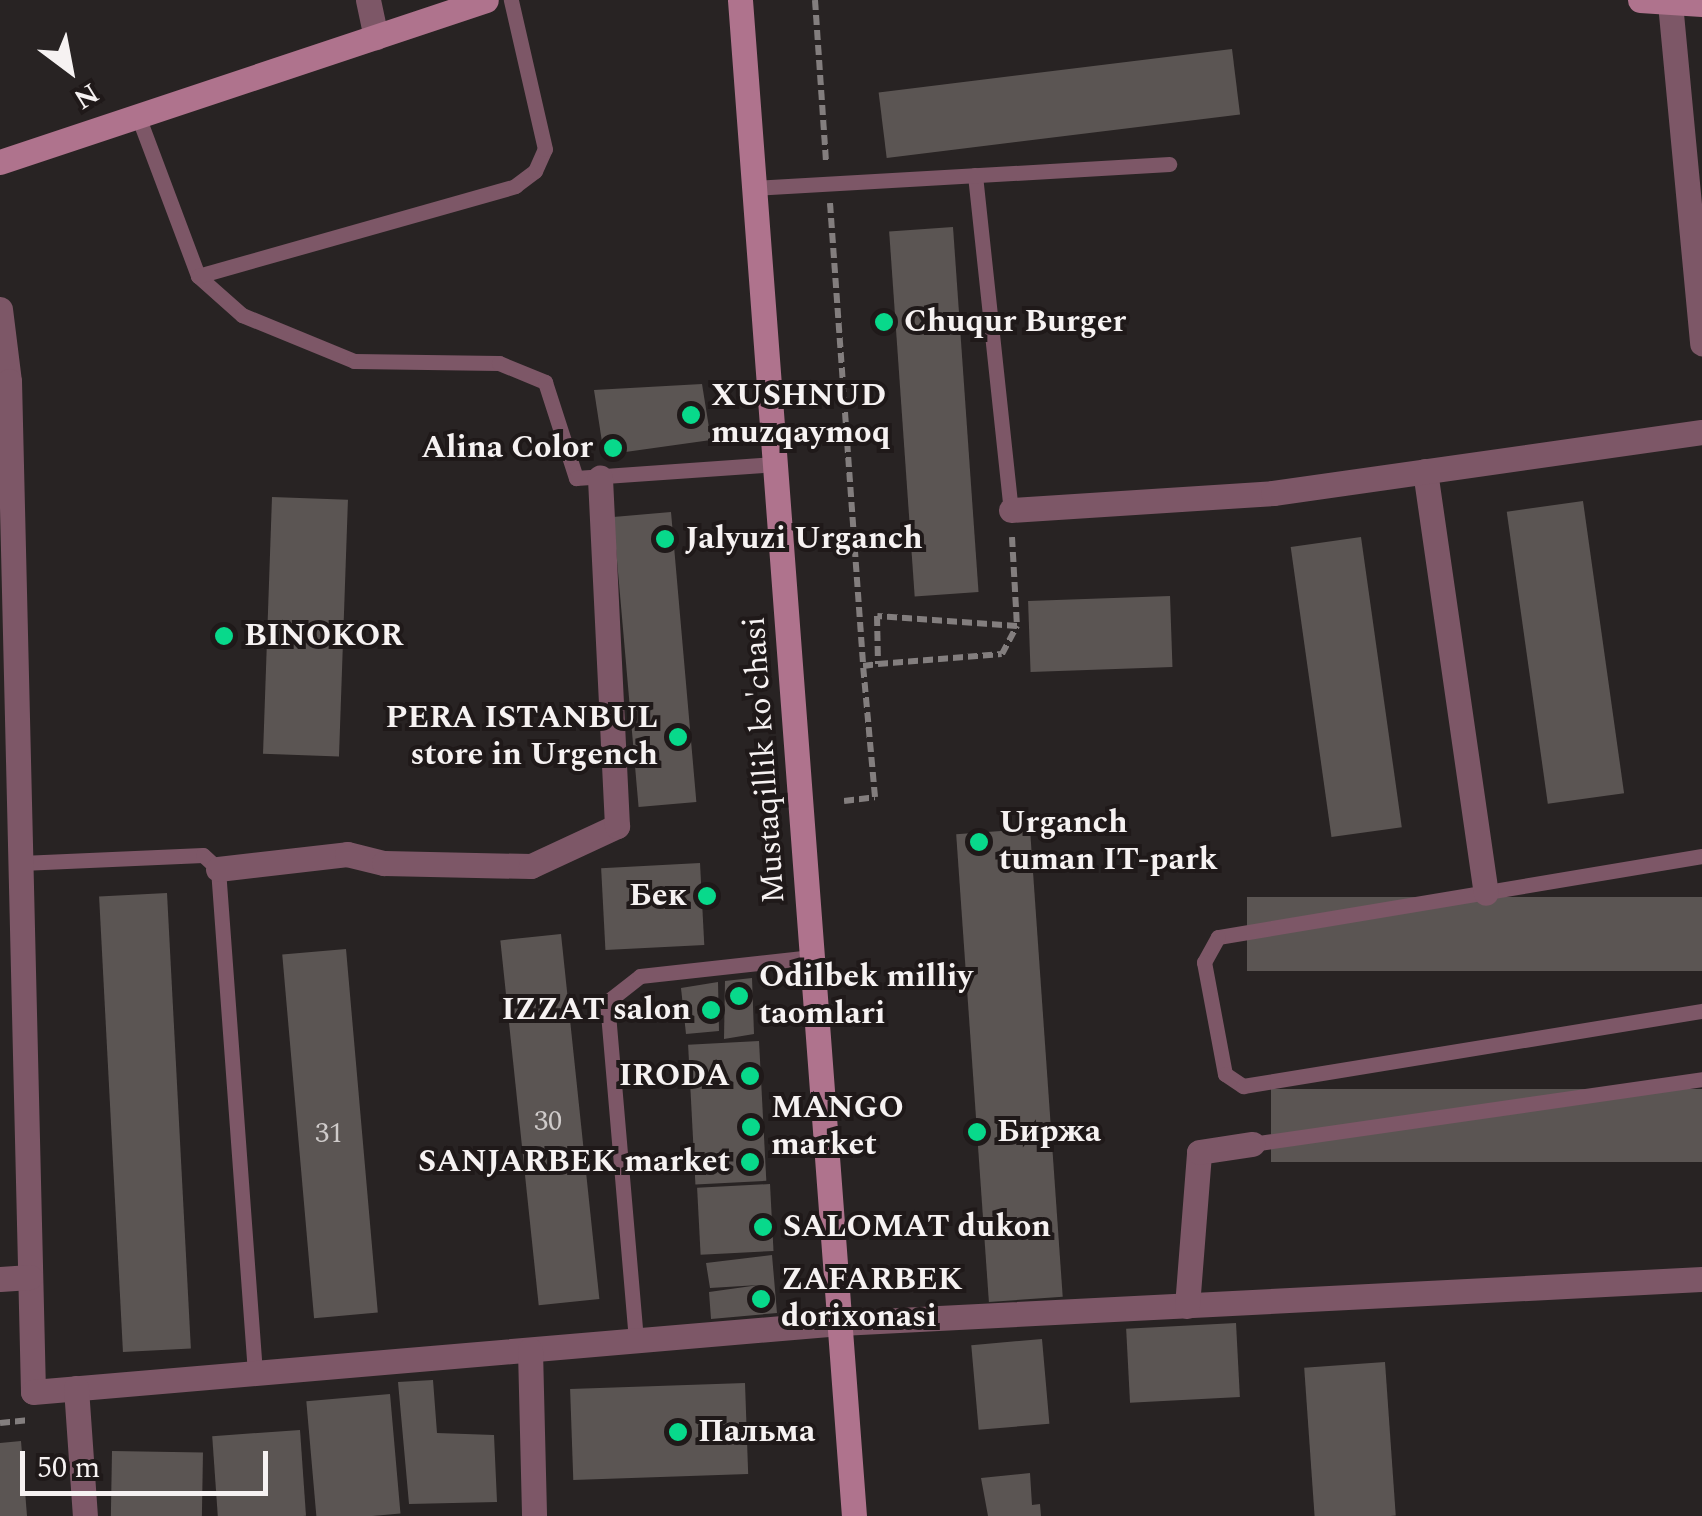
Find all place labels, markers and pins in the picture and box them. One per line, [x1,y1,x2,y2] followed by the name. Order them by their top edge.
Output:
[904,303,1126,341] place label: Chuqur Burger
[873,311,895,333] marker: Chuqur Burger
[711,378,891,453] place label: XUSHNUD muzqaymoq
[680,404,702,426] marker: XUSHNUD muzqaymoq
[421,429,593,467] place label: Alina Color
[602,437,624,459] marker: Alina Color
[685,520,923,558] place label: Jalyuzi Urganch
[654,528,676,550] marker: Jalyuzi Urganch
[244,617,404,655] place label: BINOKOR
[213,625,235,647] marker: BINOKOR
[386,700,658,775] place label: PERA ISTANBUL store in Urgench
[667,726,689,748] marker: PERA ISTANBUL store in Urgench
[999,805,1218,880] place label: Urganch tuman IT-park
[968,831,990,853] marker: Urganch tuman IT-park
[629,877,687,915] place label: Бек
[696,885,718,907] marker: Бек
[759,959,973,1034] place label: Odilbek milliy taomlari
[728,985,750,1007] marker: Odilbek milliy taomlari
[501,991,691,1029] place label: IZZAT salon
[700,999,722,1021] marker: IZZAT salon
[619,1057,730,1095] place label: IRODA
[739,1065,761,1087] marker: IRODA
[771,1090,904,1165] place label: MANGO market
[997,1113,1101,1151] place label: Биржа
[740,1116,762,1138] marker: MANGO market
[966,1121,988,1143] marker: Биржа
[418,1143,730,1181] place label: SANJARBEK market
[739,1151,761,1173] marker: SANJARBEK market
[783,1208,1051,1246] place label: SALOMAT dukon
[752,1216,774,1238] marker: SALOMAT dukon
[781,1262,963,1337] place label: ZAFARBEK dorixonasi
[750,1288,772,1310] marker: ZAFARBEK dorixonasi
[698,1413,815,1451] place label: Пальма
[667,1421,689,1443] marker: Пальма

